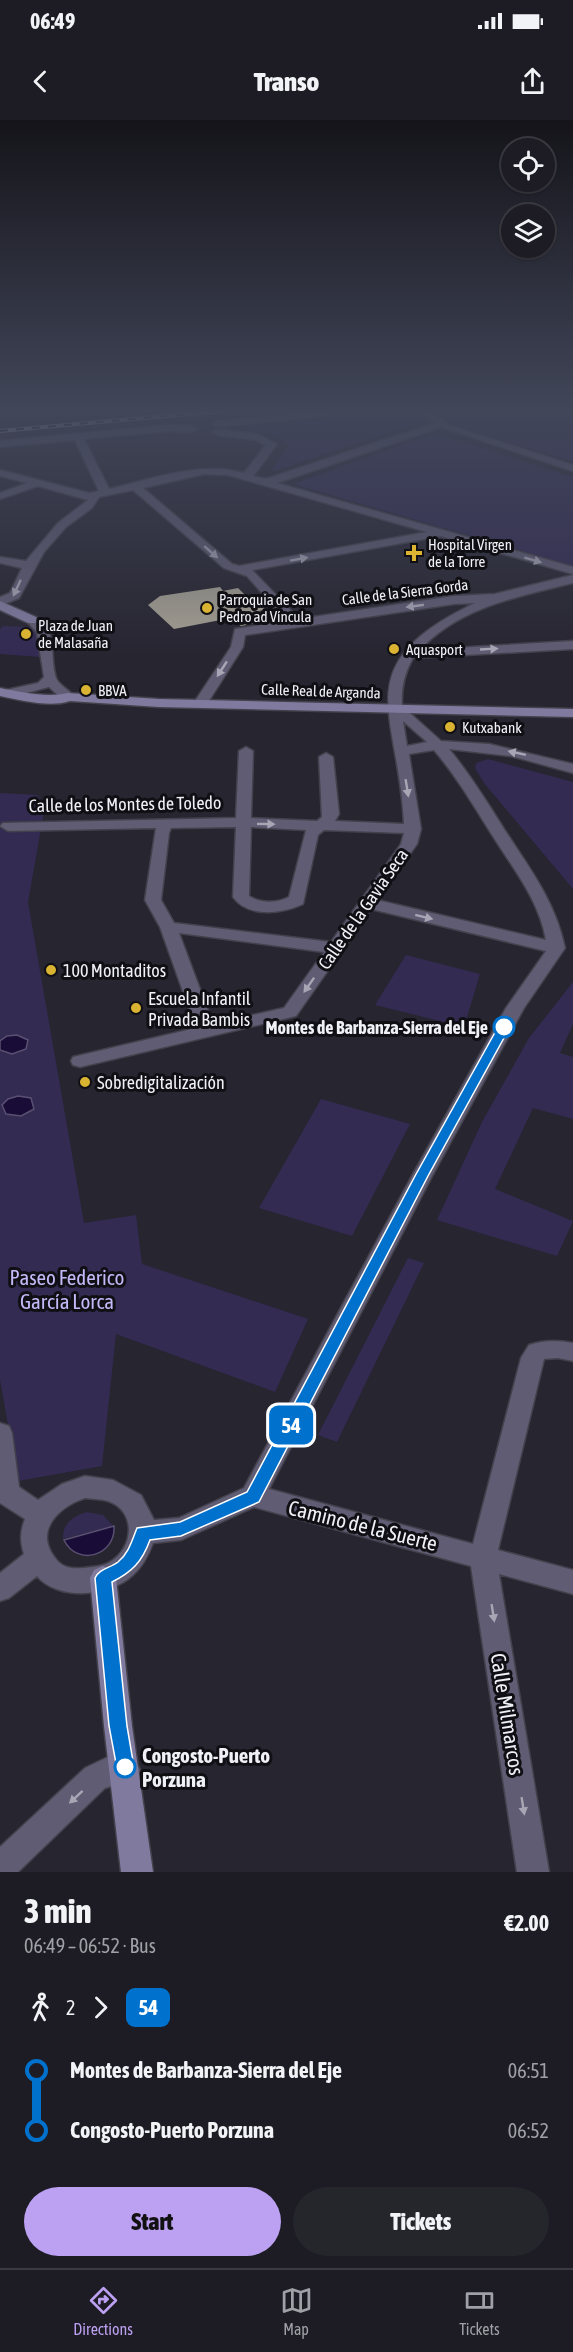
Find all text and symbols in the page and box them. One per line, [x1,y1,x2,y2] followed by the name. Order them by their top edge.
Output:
[30,8,75,34] text: 06:49
[24,65,57,98] icon: back
[516,65,549,98] icon: share
[254,66,319,97] text: Transo
[501,138,555,258] map controls
[501,138,555,192] button: locate
[501,204,555,258] button: layers
[428,536,512,570] place label: Hospital Virgen de la Torre
[405,544,423,562] marker: Hospital Virgen de la Torre
[203,545,219,558] one-way arrow
[289,554,308,563] one-way arrow
[524,556,542,565] one-way arrow
[341,576,469,608] street label: Calle de la Sierra Gorda
[13,579,22,596] one-way arrow
[219,591,312,625] place label: Parroquia de San Pedro ad Víncula
[200,601,214,615] marker: Parroquia de San Pedro ad Víncula
[406,601,425,610] one-way arrow
[38,617,113,651] place label: Plaza de Juan de Malasaña
[19,627,33,641] marker: Plaza de Juan de Malasaña
[406,641,463,658] place label: Aquasport
[387,642,401,656] marker: Aquasport
[479,645,498,654] one-way arrow
[217,661,228,677] one-way arrow
[261,680,381,702] street label: Calle Real de Arganda
[98,682,127,699] place label: BBVA
[79,683,93,697] marker: BBVA
[462,719,522,736] place label: Kutxabank
[443,720,457,734] marker: Kutxabank
[507,748,526,757] one-way arrow
[403,779,412,798] one-way arrow
[28,792,222,816] street label: Calle de los Montes de Toledo
[257,819,276,829] one-way arrow
[314,845,412,973] street label: Calle de la Gavia Seca
[415,913,433,923] one-way arrow
[63,960,166,981] place label: 100 Montaditos
[44,963,58,977] marker: 100 Montaditos
[303,976,315,992] one-way arrow
[148,988,251,1030] place label: Escuela Infantil Privada Bambis
[129,1001,143,1015] marker: Escuela Infantil Privada Bambis
[493,1016,515,1038] marker: Montes de Barbanza-Sierra del Eje
[266,1017,488,1038] place label: Montes de Barbanza-Sierra del Eje
[97,1072,225,1093] place label: Sobredigitalización
[78,1075,92,1089] marker: Sobredigitalización
[10,1265,124,1313] park label: Paseo Federico García Lorca
[264,1406,318,1444] line badge: 54
[281,1413,301,1437] text: 54
[286,1495,440,1555] street label: Camino de la Suerte
[488,1604,497,1623] one-way arrow
[487,1651,529,1777] street label: Calle Milmarcos
[142,1743,270,1791] place label: Congosto-Puerto Porzuna
[114,1756,136,1778] marker: Congosto-Puerto Porzuna
[69,1789,83,1803] one-way arrow
[518,1797,527,1816] one-way arrow
[24,1892,91,1930] text: 3 min
[504,1910,549,1936] text: €2.00
[24,1934,156,1957] text: 06:49 – 06:52 · Bus
[24,1991,57,2024] icon: walk
[84,1991,117,2024] icon: forward
[138,1995,158,2019] text: 54
[66,1996,75,2019] text: 2
[70,2057,342,2083] text: Montes de Barbanza-Sierra del Eje
[508,2059,549,2082] text: 06:51
[70,2117,274,2143] text: Congosto-Puerto Porzuna
[508,2119,549,2142] text: 06:52
[24,2187,281,2256] button: Start
[293,2187,549,2256] button: Tickets
[73,2284,133,2338] tab: Directions
[280,2284,313,2338] tab: Map
[459,2284,500,2338] tab: Tickets

